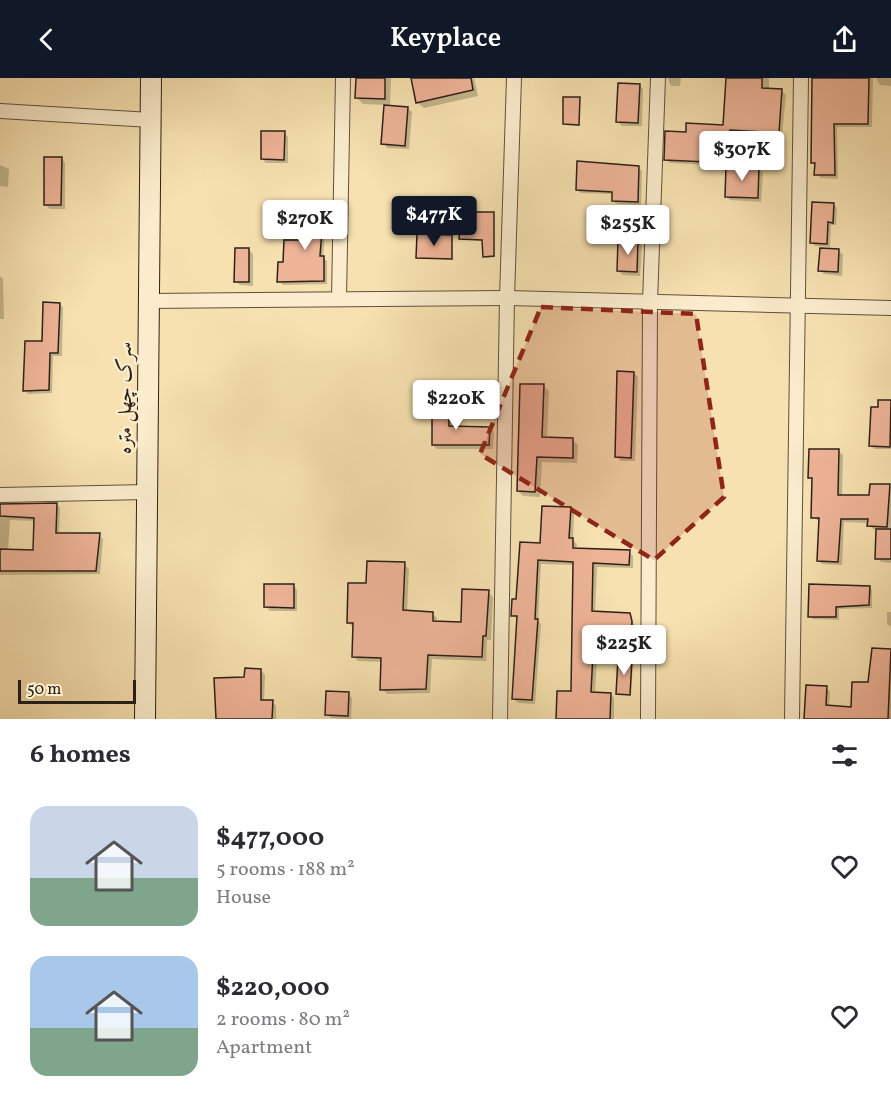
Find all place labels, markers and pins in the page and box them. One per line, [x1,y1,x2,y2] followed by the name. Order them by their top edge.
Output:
[700,131,784,182] pin: $307K
[392,196,476,247] pin: $477K
[263,200,347,251] pin: $270K
[586,205,670,256] pin: $255K
[414,380,498,431] pin: $220K
[582,625,666,676] pin: $225K

